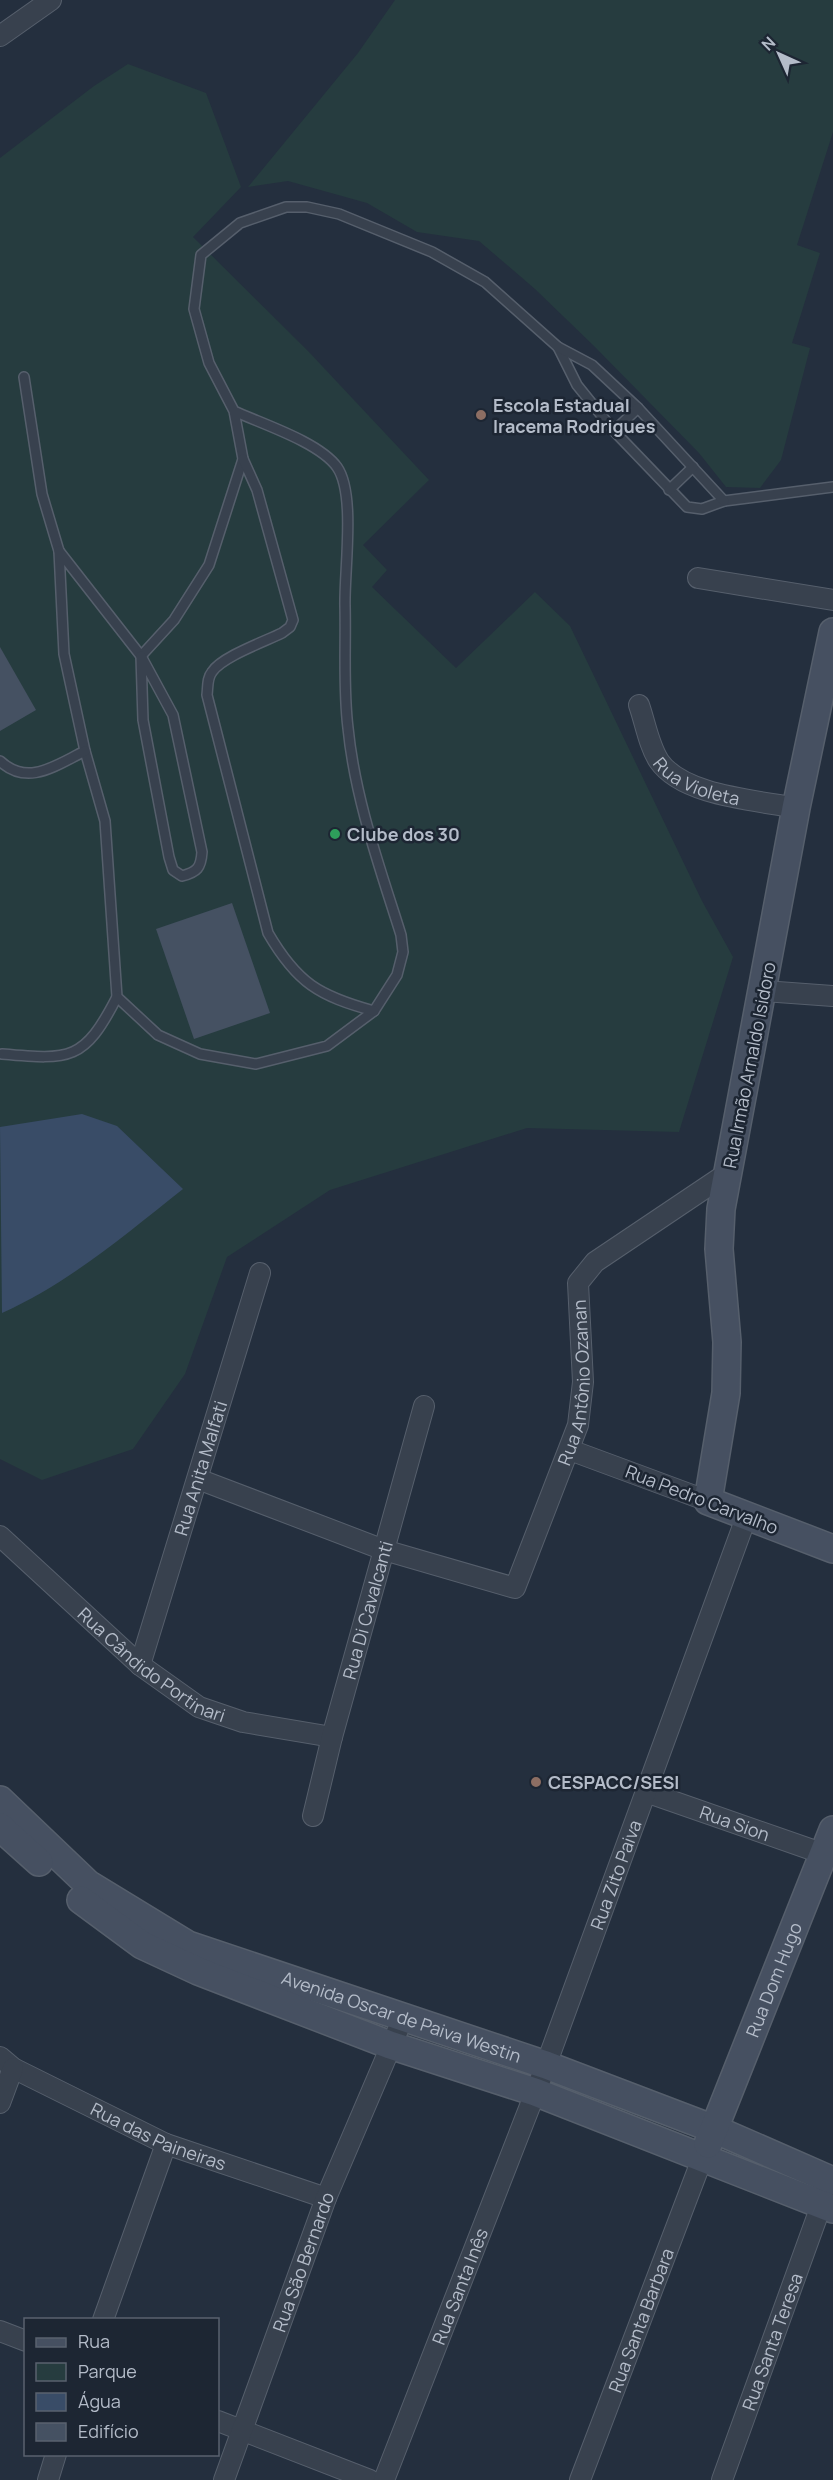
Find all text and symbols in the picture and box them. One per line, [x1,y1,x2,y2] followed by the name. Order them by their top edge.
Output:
[749,24,809,84] north arrow
[757,32,780,55] text: N
[493,393,656,438] place label: Escola Estadual Iracema Rodrigues
[474,408,488,422] marker: Escola Estadual Iracema Rodrigues
[648,752,742,810] street label: Rua Violeta
[347,822,460,846] place label: Clube dos 30
[328,827,342,841] marker: Clube dos 30
[717,960,781,1170] street label: Rua Irmão Arnaldo Isidoro
[552,1299,595,1469] street label: Rua Antônio Ozanan
[168,1398,232,1538] street label: Rua Anita Malfati
[622,1459,782,1539] street label: Rua Pedro Carvalho
[337,1538,398,1682] street label: Rua Di Cavalcanti
[73,1602,229,1727] street label: Rua Cândido Portinari
[548,1770,679,1794] place label: CESPACC/SESI
[529,1775,543,1789] marker: CESPACC/SESI
[697,1800,773,1846] street label: Rua Sion
[584,1817,647,1933] street label: Rua Zito Paiva
[740,1919,807,2040] street label: Rua Dom Hugo
[279,1965,524,2068] street label: Avenida Oscar de Paiva Westin
[87,2097,229,2175] street label: Rua das Paineiras
[267,2188,339,2335] street label: Rua São Bernardo
[426,2224,493,2348] street label: Rua Santa Inês
[602,2245,679,2396] street label: Rua Santa Barbara
[736,2270,808,2414] street label: Rua Santa Teresa
[24,2318,219,2456] legend
[78,2329,110,2353] text: Rua
[78,2359,137,2383] text: Parque
[78,2389,121,2413] text: Água
[78,2419,139,2443] text: Edifício

